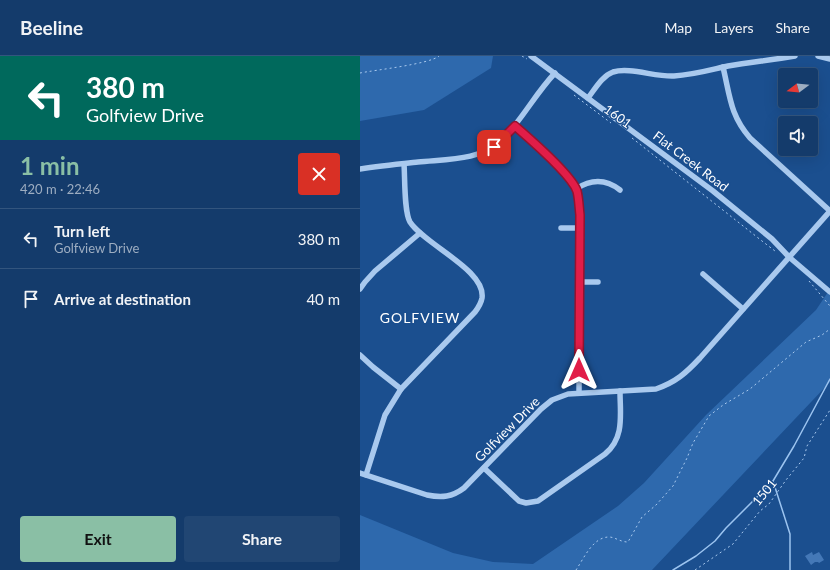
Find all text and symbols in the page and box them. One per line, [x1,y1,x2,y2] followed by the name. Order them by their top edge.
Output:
[20,16,83,39] text: Beeline
[664,19,692,36] text: Map
[714,19,754,36] text: Layers
[776,19,810,36] text: Share
[778,68,818,108] north arrow
[778,68,818,156] map controls
[86,70,165,104] text: 380 m
[20,72,72,124] icon: left
[601,101,635,131] street label: 1601
[86,104,204,126] text: Golfview Drive
[778,116,818,156] button: sound
[650,127,732,195] street label: Flat Creek Road
[477,130,511,164] pin
[483,136,505,158] icon: arrive
[20,151,80,180] text: 1 min
[298,153,340,195] button: close
[20,181,100,197] text: 420 m · 22:46
[54,222,110,240] text: Turn left
[20,228,42,250] icon: left
[298,230,340,248] text: 380 m
[54,240,139,256] text: Golfview Drive
[20,288,42,310] icon: arrive
[54,290,191,308] text: Arrive at destination
[306,290,340,308] text: 40 m
[380,309,460,326] district label: GOLFVIEW
[558,349,600,391] position arrow
[471,393,543,465] street label: Golfview Drive
[748,475,780,509] street label: 1501
[20,516,176,562] button: Exit
[184,516,340,562] button: Share

